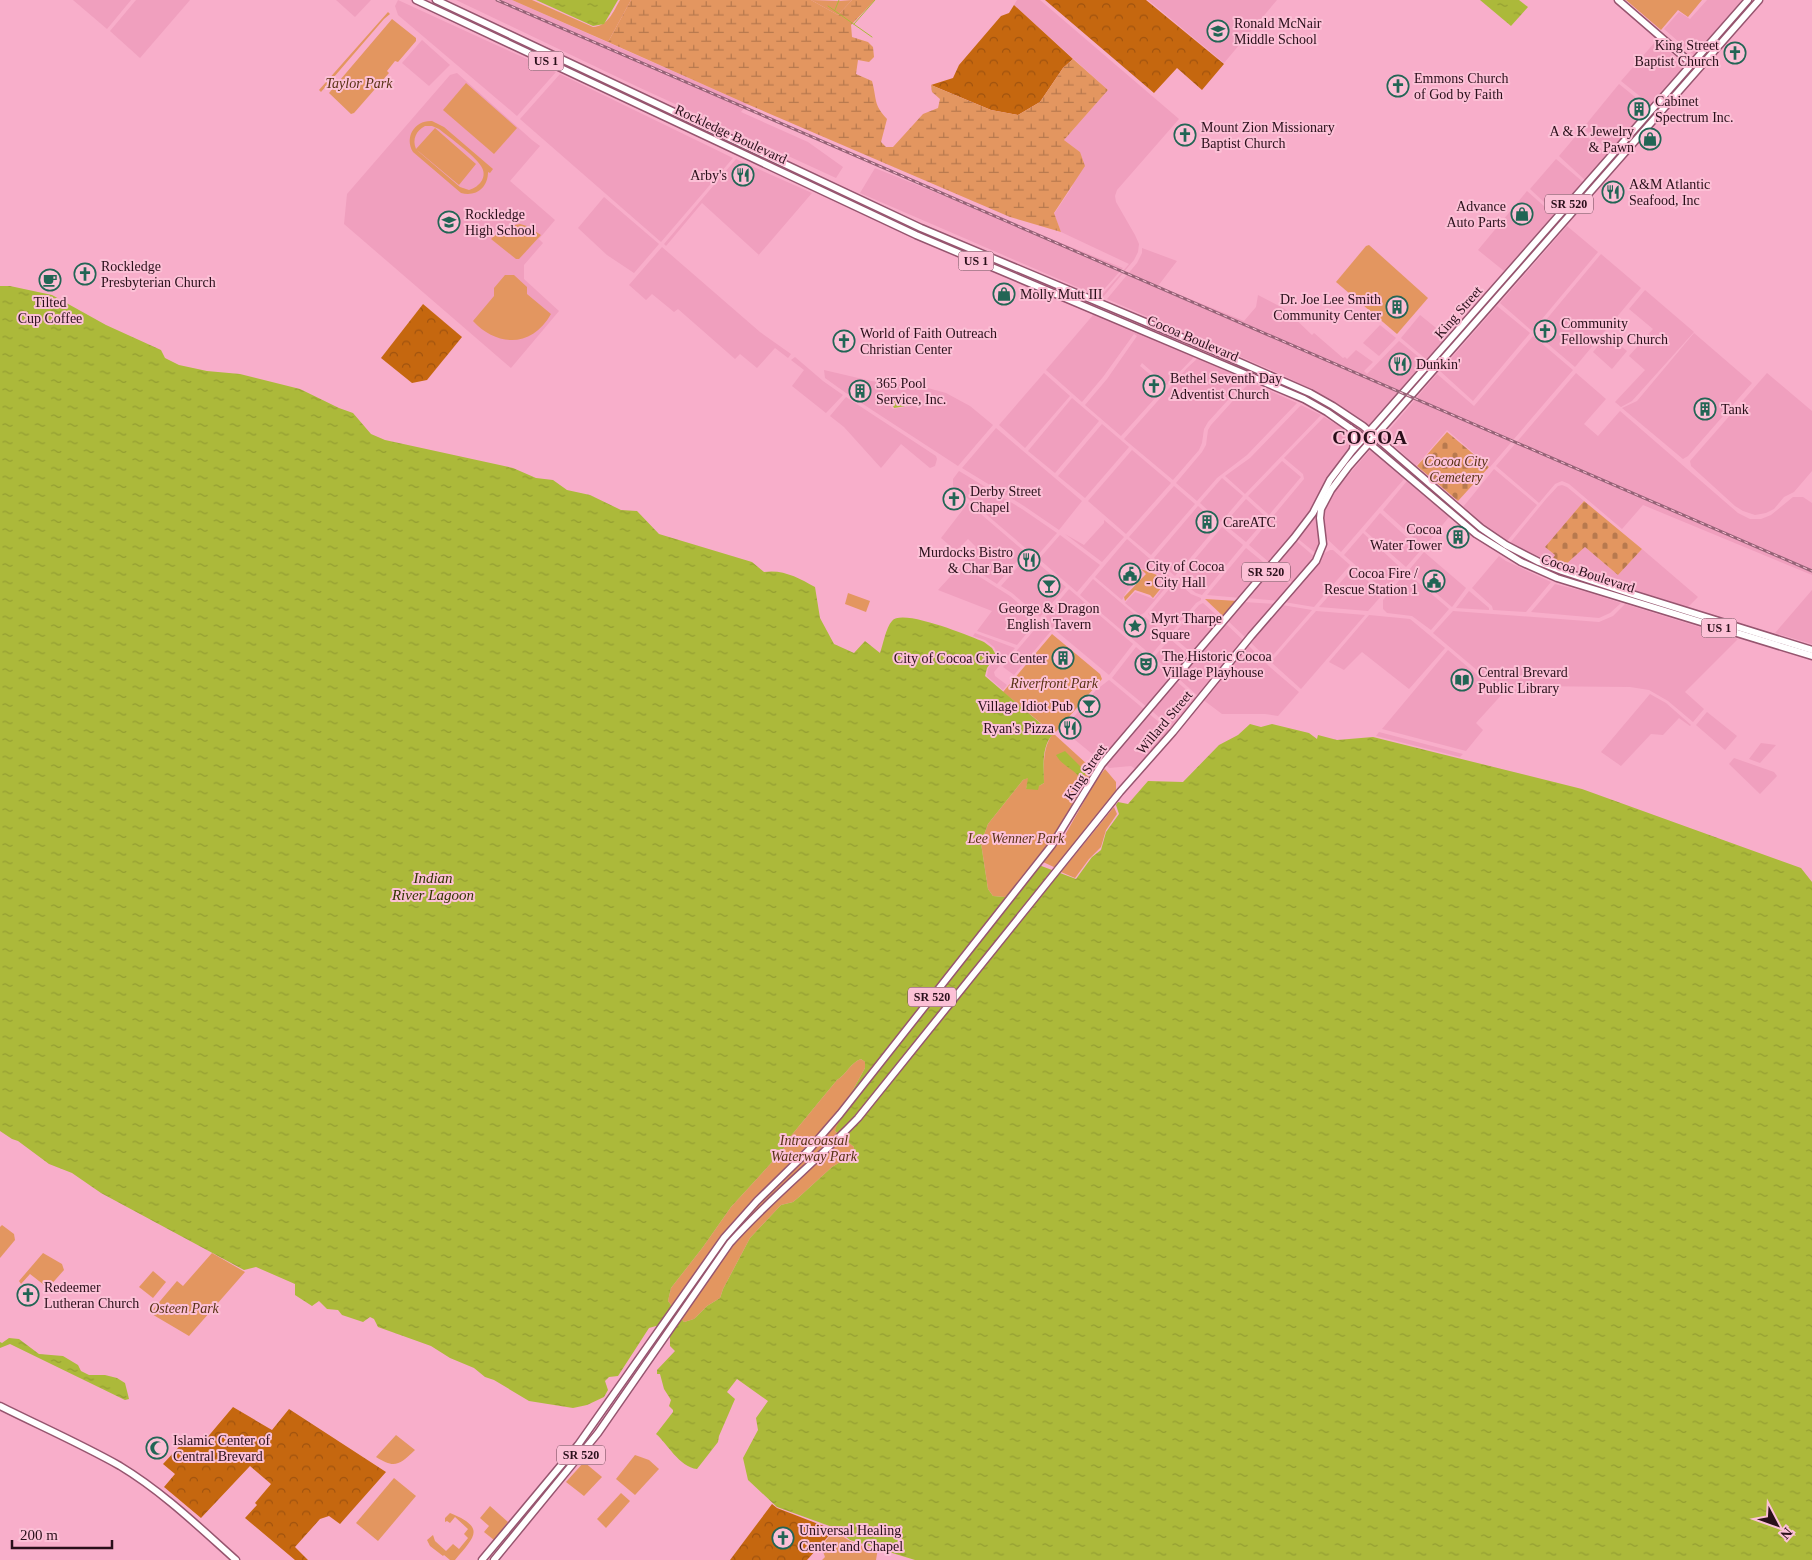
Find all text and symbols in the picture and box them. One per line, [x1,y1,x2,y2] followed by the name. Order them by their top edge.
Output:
[1234,16,1322,47] place label: Ronald McNair Middle School
[1206,19,1230,43] school or university icon: Ronald McNair Middle School
[1635,38,1719,69] place label: King Street Baptist Church
[1723,41,1747,65] church icon: King Street Baptist Church
[528,51,564,70] road number: US 1
[1414,71,1509,102] place label: Emmons Church of God by Faith
[1386,74,1410,98] church icon: Emmons Church of God by Faith
[326,76,393,91] park label: Taylor Park
[1655,94,1734,125] place label: Cabinet Spectrum Inc.
[1627,97,1651,121] building icon: Cabinet Spectrum Inc.
[672,102,789,167] street label: Rockledge Boulevard
[1201,120,1335,151] place label: Mount Zion Missionary Baptist Church
[1173,123,1197,147] church icon: Mount Zion Missionary Baptist Church
[1550,124,1634,155] place label: A & K Jewelry & Pawn
[1638,127,1662,151] shop icon: A & K Jewelry & Pawn
[731,163,755,187] restaurant icon: Arby's
[690,168,727,183] place label: Arby's
[1629,177,1710,208] place label: A&M Atlantic Seafood, Inc
[1601,180,1625,204] restaurant icon: A&M Atlantic Seafood, Inc
[1545,194,1593,213] road number: SR 520
[1447,199,1506,230] place label: Advance Auto Parts
[1510,202,1534,226] shop icon: Advance Auto Parts
[465,207,536,238] place label: Rockledge High School
[437,210,461,234] school or university icon: Rockledge High School
[958,252,994,270] road number: US 1
[101,259,216,290] place label: Rockledge Presbyterian Church
[73,262,97,286] church icon: Rockledge Presbyterian Church
[38,268,62,292] cafe icon: Tilted Cup Coffee
[992,282,1016,306] shop icon: Molly Mutt III
[1432,283,1485,341] street label: King Street
[1020,287,1103,302] place label: Molly Mutt III
[1273,292,1381,323] place label: Dr. Joe Lee Smith Community Center
[18,295,82,326] place label: Tilted Cup Coffee
[1385,295,1409,319] building icon: Dr. Joe Lee Smith Community Center
[1145,312,1241,364] street label: Cocoa Boulevard
[1561,316,1668,347] place label: Community Fellowship Church
[1533,319,1557,343] church icon: Community Fellowship Church
[860,326,997,357] place label: World of Faith Outreach Christian Center
[832,329,856,353] church icon: World of Faith Outreach Christian Center
[1388,352,1412,376] restaurant icon: Dunkin'
[1416,357,1461,372] place label: Dunkin'
[1170,371,1282,402] place label: Bethel Seventh Day Adventist Church
[1142,374,1166,398] church icon: Bethel Seventh Day Adventist Church
[876,376,946,407] place label: 365 Pool Service, Inc.
[848,379,872,403] building icon: 365 Pool Service, Inc.
[1693,397,1717,421] building icon: Tank
[1721,402,1749,417] place label: Tank
[1332,427,1408,448] district label: COCOA
[1424,454,1488,485] park label: Cocoa City Cemetery
[970,484,1041,515] place label: Derby Street Chapel
[942,487,966,511] church icon: Derby Street Chapel
[1195,510,1219,534] building icon: CareATC
[1223,515,1276,530] place label: CareATC
[1370,522,1443,553] place label: Cocoa Water Tower
[1446,525,1470,549] building icon: Cocoa Water Tower
[919,545,1013,576] place label: Murdocks Bistro & Char Bar
[1017,548,1041,572] restaurant icon: Murdocks Bistro & Char Bar
[1539,551,1637,596] street label: Cocoa Boulevard
[1146,559,1225,590] place label: City of Cocoa - City Hall
[1118,562,1142,586] public building icon: City of Cocoa - City Hall
[1242,562,1290,582] road number: SR 520
[1324,566,1418,597] place label: Cocoa Fire / Rescue Station 1
[1422,569,1446,593] public building icon: Cocoa Fire / Rescue Station 1
[1037,574,1061,598] bar icon: George & Dragon English Tavern
[999,601,1099,632] place label: George & Dragon English Tavern
[1151,611,1222,642] place label: Myrt Tharpe Square
[1123,614,1147,638] place icon: Myrt Tharpe Square
[1702,618,1736,638] road number: US 1
[1051,646,1075,670] building icon: City of Cocoa Civic Center
[1162,649,1272,680] place label: The Historic Cocoa Village Playhouse
[894,651,1047,666] place label: City of Cocoa Civic Center
[1134,652,1158,676] theatre icon: The Historic Cocoa Village Playhouse
[1478,665,1568,696] place label: Central Brevard Public Library
[1450,668,1474,692] library icon: Central Brevard Public Library
[1009,676,1099,691] park label: Riverfront Park
[1133,687,1195,757] street label: Willard Street
[1077,694,1101,718] bar icon: Village Idiot Pub
[977,699,1073,714] place label: Village Idiot Pub
[1058,716,1082,740] restaurant icon: Ryan's Pizza
[983,721,1055,736] place label: Ryan's Pizza
[1061,741,1110,803] street label: King Street
[967,831,1065,846] park label: Lee Wenner Park
[391,870,474,903] water label: Indian River Lagoon
[908,988,956,1006] road number: SR 520
[771,1133,858,1164] park label: Intracoastal Waterway Park
[44,1280,139,1311] place label: Redeemer Lutheran Church
[16,1283,40,1307] church icon: Redeemer Lutheran Church
[149,1301,220,1316] park label: Osteen Park
[173,1433,271,1464] place label: Islamic Center of Central Brevard
[145,1436,169,1460] mosque icon: Islamic Center of Central Brevard
[557,1446,605,1464] road number: SR 520
[1752,1500,1802,1550] north arrow
[12,1518,112,1550] scale bar
[799,1523,903,1554] place label: Universal Healing Center and Chapel
[1777,1524,1795,1542] text: N
[771,1526,795,1550] church icon: Universal Healing Center and Chapel
[20,1527,58,1543] text: 200 m

